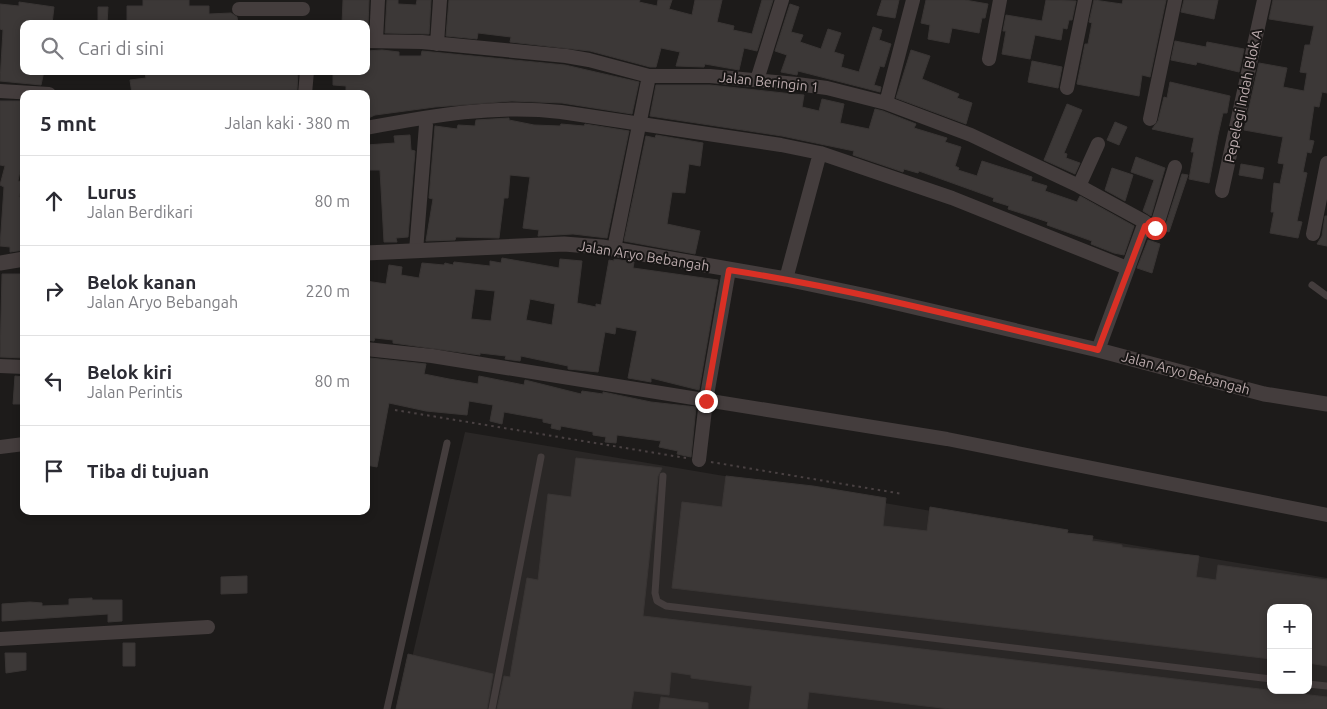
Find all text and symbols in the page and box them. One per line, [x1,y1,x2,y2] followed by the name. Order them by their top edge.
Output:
[20,20,370,75] search box
[1221,28,1265,164] street label: Pepelegi Indah Blok A
[38,34,66,62] icon: search
[78,37,164,59] text: Cari di sini
[718,69,820,95] street label: Jalan Beringin 1
[40,111,96,135] text: 5 mnt
[225,114,350,132] text: Jalan kaki · 380 m
[87,181,136,203] text: Lurus
[40,187,68,215] icon: ahead
[314,192,350,210] text: 80 m
[87,203,193,221] text: Jalan Berdikari
[1144,217,1167,240] route start
[577,238,711,274] street label: Jalan Aryo Bebangah
[87,271,196,293] text: Belok kanan
[40,277,68,305] icon: right
[305,282,350,300] text: 220 m
[87,293,238,311] text: Jalan Aryo Bebangah
[1120,348,1252,398] street label: Jalan Aryo Bebangah
[87,361,172,383] text: Belok kiri
[40,367,68,395] icon: left
[314,372,350,390] text: 80 m
[87,383,183,401] text: Jalan Perintis
[695,390,718,413] route end
[40,457,68,485] icon: arrive
[87,460,209,482] text: Tiba di tujuan
[1267,604,1312,694] map controls
[1267,604,1312,649] button: +
[1267,649,1312,694] button: −

